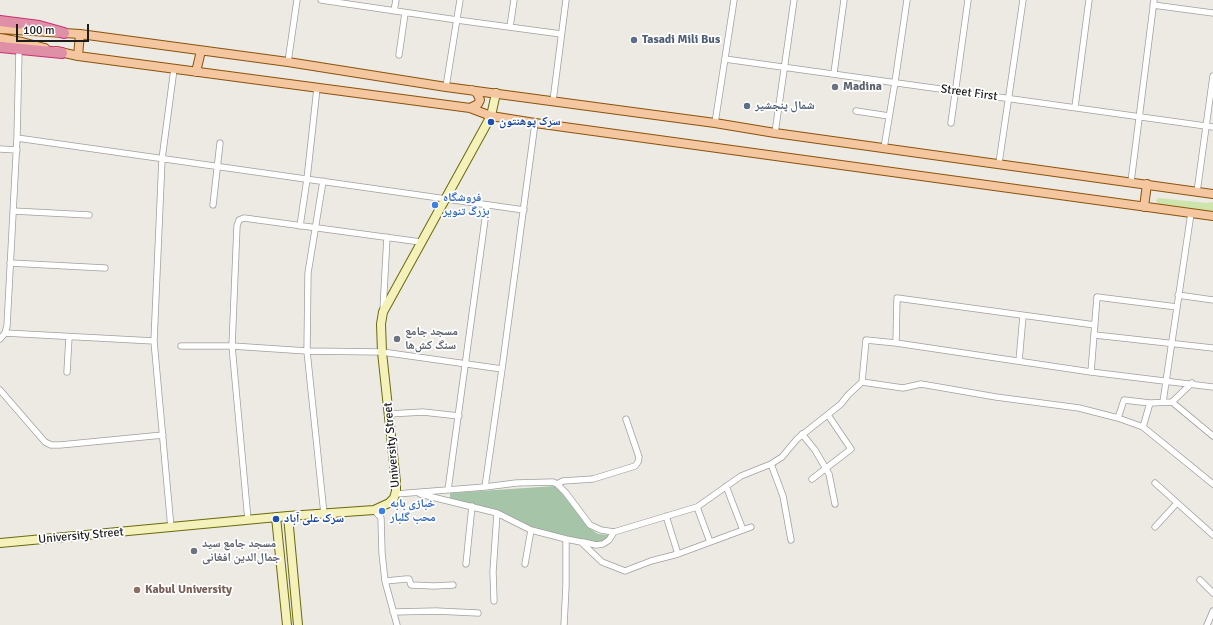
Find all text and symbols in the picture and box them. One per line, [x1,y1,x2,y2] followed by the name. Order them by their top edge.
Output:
[18,16,91,42] scale bar
[23,23,55,38] text: 100 m
[642,33,720,47] place label: Tasadi Mili Bus
[629,35,639,45] marker: Tasadi Mili Bus
[843,80,882,94] place label: Madina
[830,82,840,92] marker: Madina
[940,82,998,104] street label: Street First
[755,99,815,113] place label: شمال پنجشیر
[742,101,752,111] marker: شمال پنجشیر
[499,115,561,129] place label: سرک پوهنتون
[486,117,496,127] marker: سرک پوهنتون
[443,191,489,219] place label: فروشگاه بزرگ تنویر
[430,200,440,210] marker: فروشگاه بزرگ تنویر
[405,325,458,353] place label: مسجد جامع سنگ کش‌ها
[392,334,402,344] marker: مسجد جامع سنگ کش‌ها
[381,402,403,488] street label: University Street
[390,497,436,525] place label: خبازی بابه محب گلبار
[377,506,387,516] marker: خبازی بابه محب گلبار
[284,512,344,526] place label: سرک علی آباد
[271,514,281,524] marker: سرک علی آباد
[38,525,124,547] street label: University Street
[202,537,280,565] place label: مسجد جامع سید جمال‌الدین افغانی
[189,546,199,556] marker: مسجد جامع سید جمال‌الدین افغانی
[145,583,232,597] place label: Kabul University
[132,585,142,595] marker: Kabul University

